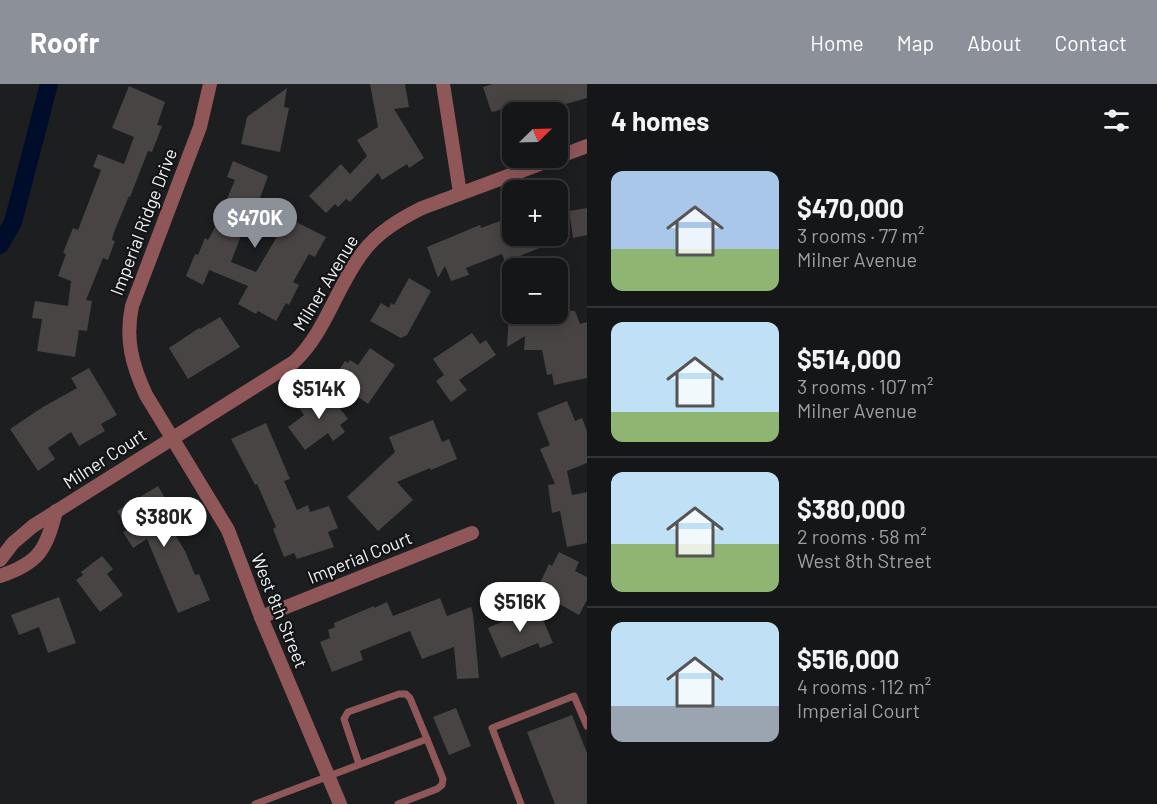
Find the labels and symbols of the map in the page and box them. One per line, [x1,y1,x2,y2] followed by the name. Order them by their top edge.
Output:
[502,102,568,168] north arrow
[105,145,181,298] street label: Imperial Ridge Drive
[213,198,297,249] pin: $470K
[288,230,362,334] street label: Milner Avenue
[277,369,361,420] pin: $514K
[59,423,150,493] street label: Milner Court
[122,497,206,548] pin: $380K
[304,526,415,588] street label: Imperial Court
[247,550,313,671] street label: West 8th Street
[478,582,562,633] pin: $516K

